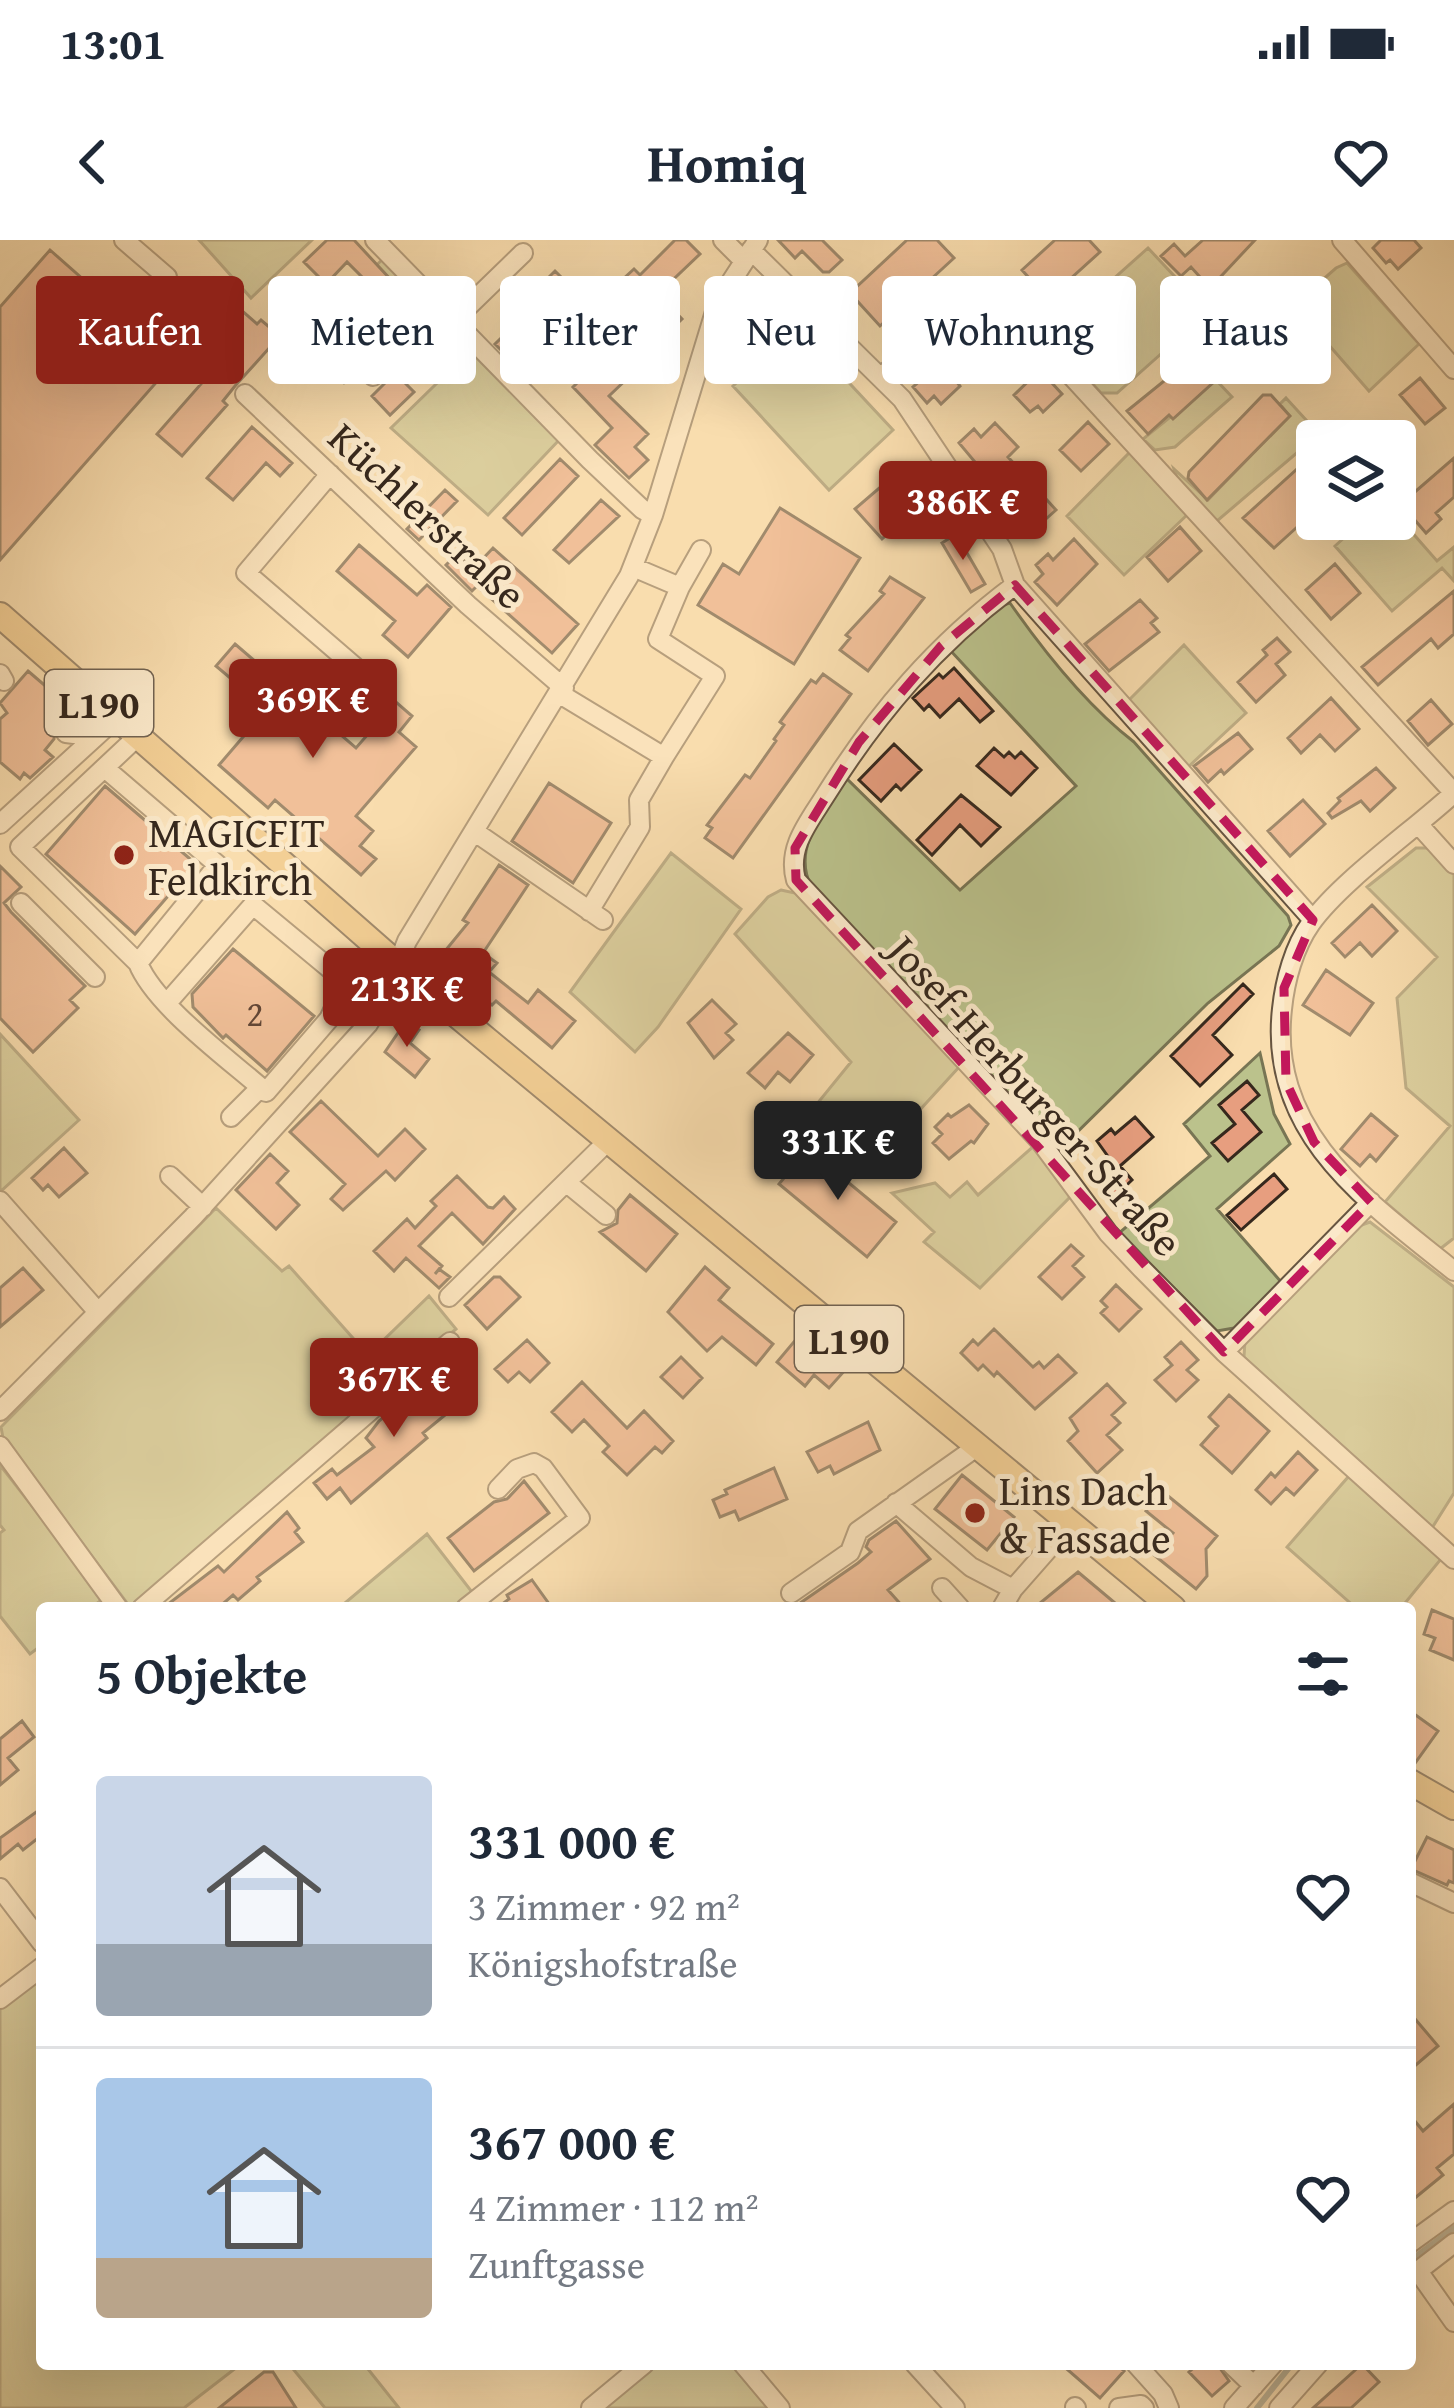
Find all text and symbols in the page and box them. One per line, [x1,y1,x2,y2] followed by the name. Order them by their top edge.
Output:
[60,10,166,75] text: 13:01
[647,123,807,202] text: Homiq
[60,129,126,195] icon: back
[1328,129,1394,195] icon: heart
[36,276,244,384] chip: Kaufen
[268,276,476,384] chip: Mieten
[500,276,680,384] chip: Filter
[704,276,858,384] chip: Neu
[882,276,1136,384] chip: Wohnung
[1160,276,1331,384] chip: Haus
[316,407,540,623] street label: Küchlerstraße
[1296,420,1416,540] map controls
[1296,420,1416,540] button: layers
[865,461,1061,563] pin: 386K €
[906,471,1020,528] text: 386K €
[215,659,411,761] pin: 369K €
[256,669,370,726] text: 369K €
[45,670,153,736] road number: L190
[148,801,325,910] place label: MAGICFIT Feldkirch
[111,842,137,868] marker: MAGICFIT Feldkirch
[871,917,1197,1269] street label: Josef-Herburger-Straße
[309,948,505,1050] pin: 213K €
[350,958,464,1015] text: 213K €
[246,986,264,1039] house number: 2
[740,1101,936,1203] pin: 331K €
[781,1111,895,1168] text: 331K €
[795,1306,903,1372] road number: L190
[296,1338,492,1440] pin: 367K €
[337,1348,451,1405] text: 367K €
[999,1459,1171,1568] place label: Lins Dach & Fassade
[962,1500,988,1526] marker: Lins Dach & Fassade
[96,1637,307,1712] text: 5 Objekte
[1290,1641,1356,1707] icon: filters
[468,1802,675,1877] text: 331 000 €
[192,1824,336,1968] icon: home
[1290,1863,1356,1929] icon: heart
[468,1877,740,1934] text: 3 Zimmer · 92 m²
[468,1934,738,1991] text: Königshofstraße
[468,2103,675,2178] text: 367 000 €
[192,2126,336,2270] icon: home
[1290,2165,1356,2231] icon: heart
[468,2178,759,2235] text: 4 Zimmer · 112 m²
[468,2235,645,2292] text: Zunftgasse

